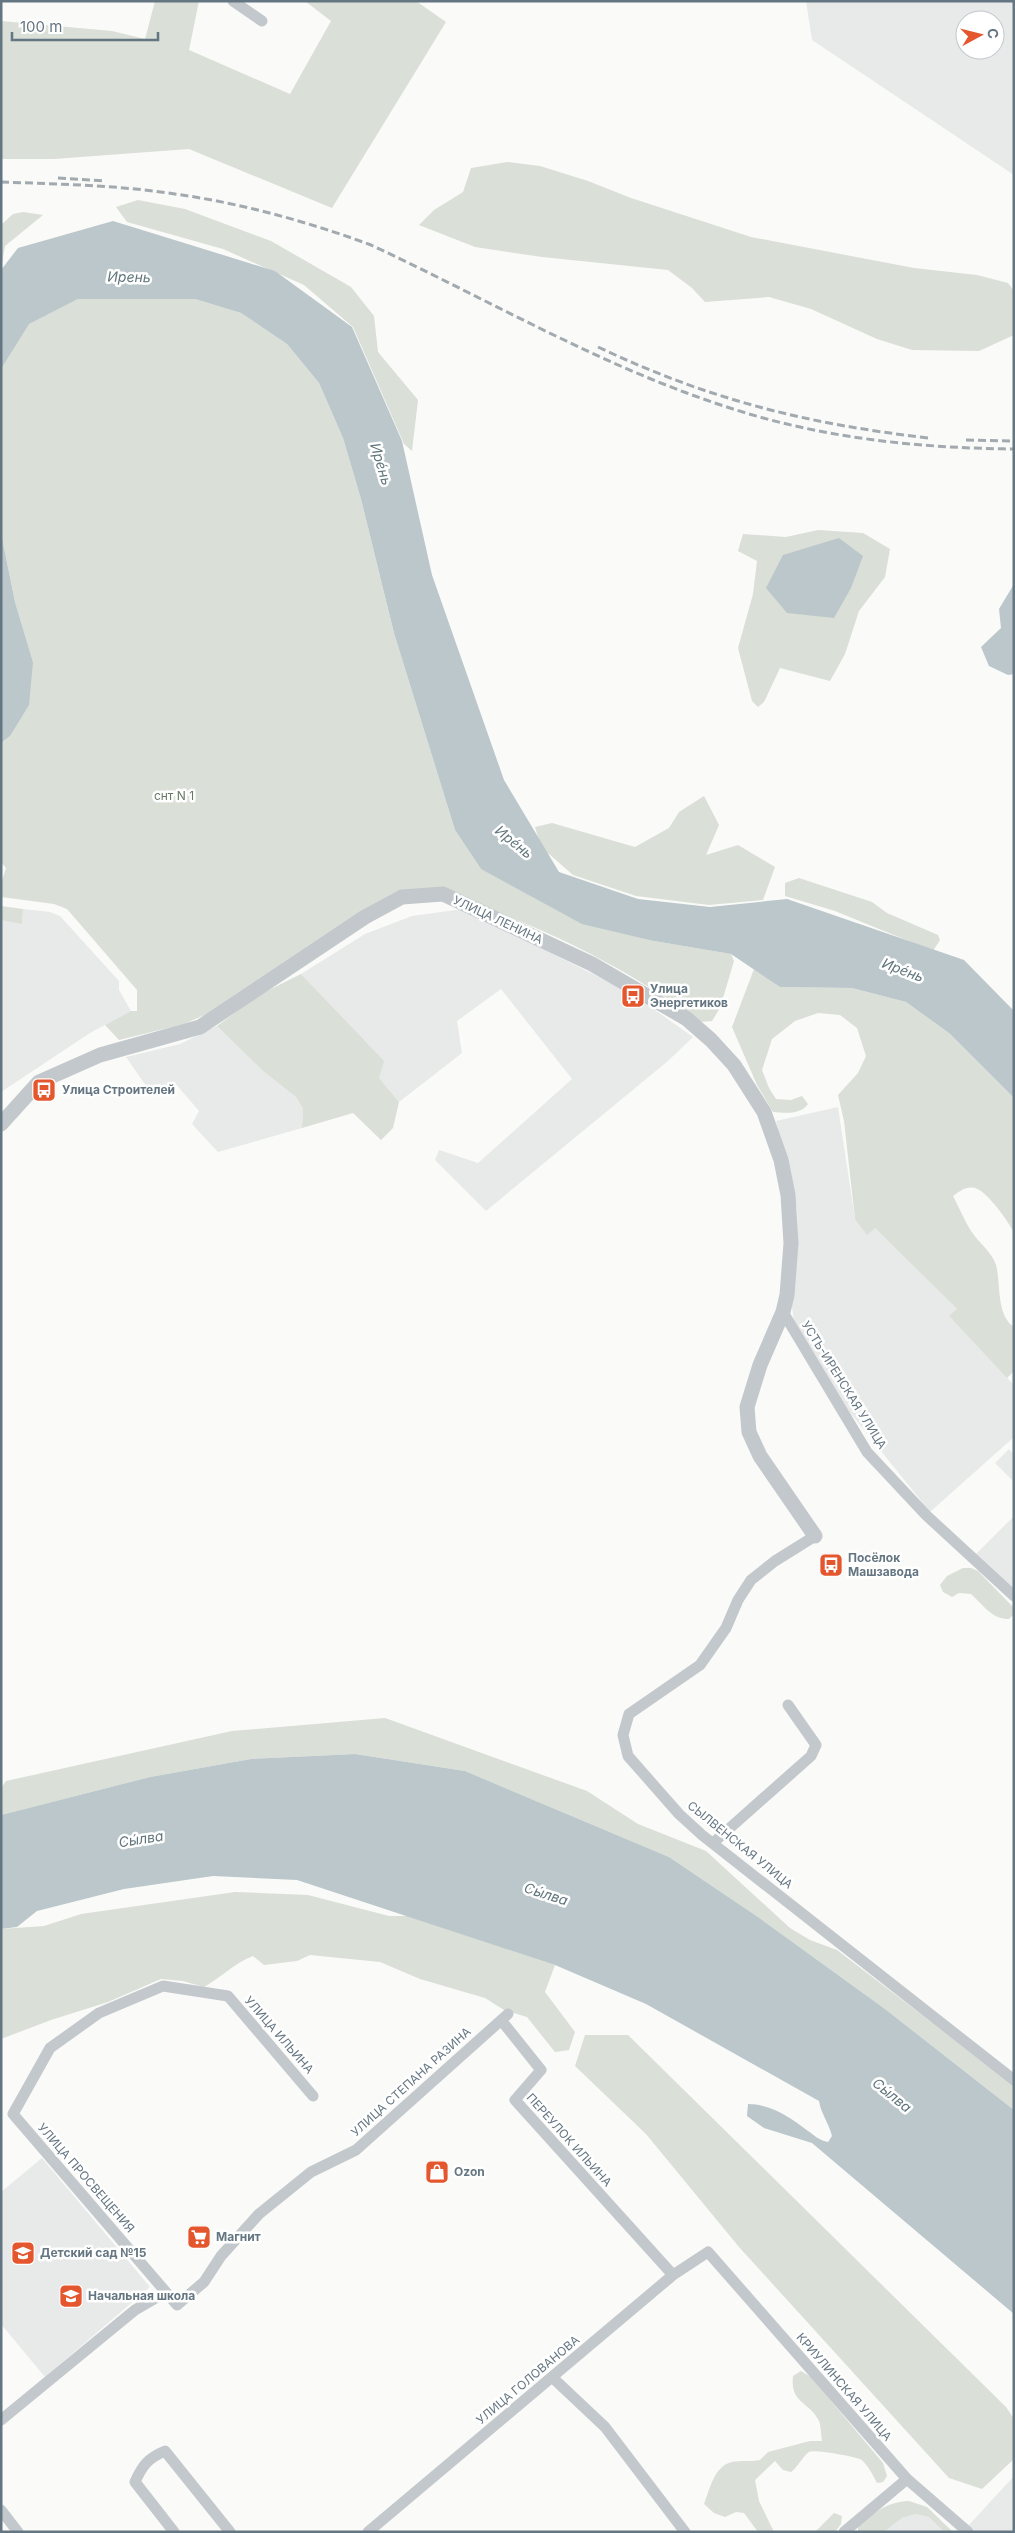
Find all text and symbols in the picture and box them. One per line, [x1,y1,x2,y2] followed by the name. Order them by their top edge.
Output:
[12,10,159,42] scale bar
[955,10,1005,60] north arrow
[20,17,62,36] text: 100 m
[984,27,1002,40] text: С
[107,268,151,285] water label: Ирень
[367,441,396,487] water label: Ире́нь
[154,788,194,803] park label: снт N 1
[492,821,537,862] water label: Ире́нь
[451,892,545,947] street label: УЛИЦА ЛЕНИНА
[880,954,927,985] water label: Ире́нь
[650,981,728,1010] place label: Улица Энергетиков
[620,983,646,1009] bus stop icon: Улица Энергетиков
[31,1077,57,1103] bus stop icon: Улица Строителей
[62,1082,175,1097] place label: Улица Строителей
[799,1318,890,1452] street label: УСТЬ-ИРЕНСКАЯ УЛИЦА
[848,1550,919,1579] place label: Посёлок Машзавода
[818,1552,844,1578] bus stop icon: Посёлок Машзавода
[685,1798,796,1892] street label: СЫЛВЕНСКАЯ УЛИЦА
[117,1827,165,1850] water label: Сы́лва
[522,1878,571,1909] water label: Сы́лва
[242,1993,317,2077] street label: УЛИЦА ИЛЬИНА
[348,2024,474,2139] street label: УЛИЦА СТЕПАНА РАЗИНА
[869,2074,916,2116] water label: Сы́лва
[524,2090,615,2189] street label: ПЕРЕУЛОК ИЛЬИНА
[35,2120,138,2235] street label: УЛИЦА ПРОСВЕЩЕНИЯ
[424,2159,450,2185] shop icon: Ozon
[454,2164,485,2179] place label: Ozon
[186,2224,212,2250] supermarket icon: Магнит
[216,2229,261,2244] place label: Магнит
[10,2240,36,2266] school or university icon: Детский сад №15
[40,2245,147,2260] place label: Детский сад №15
[58,2283,84,2309] school or university icon: Начальная школа
[88,2288,195,2303] place label: Начальная школа
[793,2330,895,2444] street label: КРИУЛИНСКАЯ УЛИЦА
[473,2332,582,2427] street label: УЛИЦА ГОЛОВАНОВА

